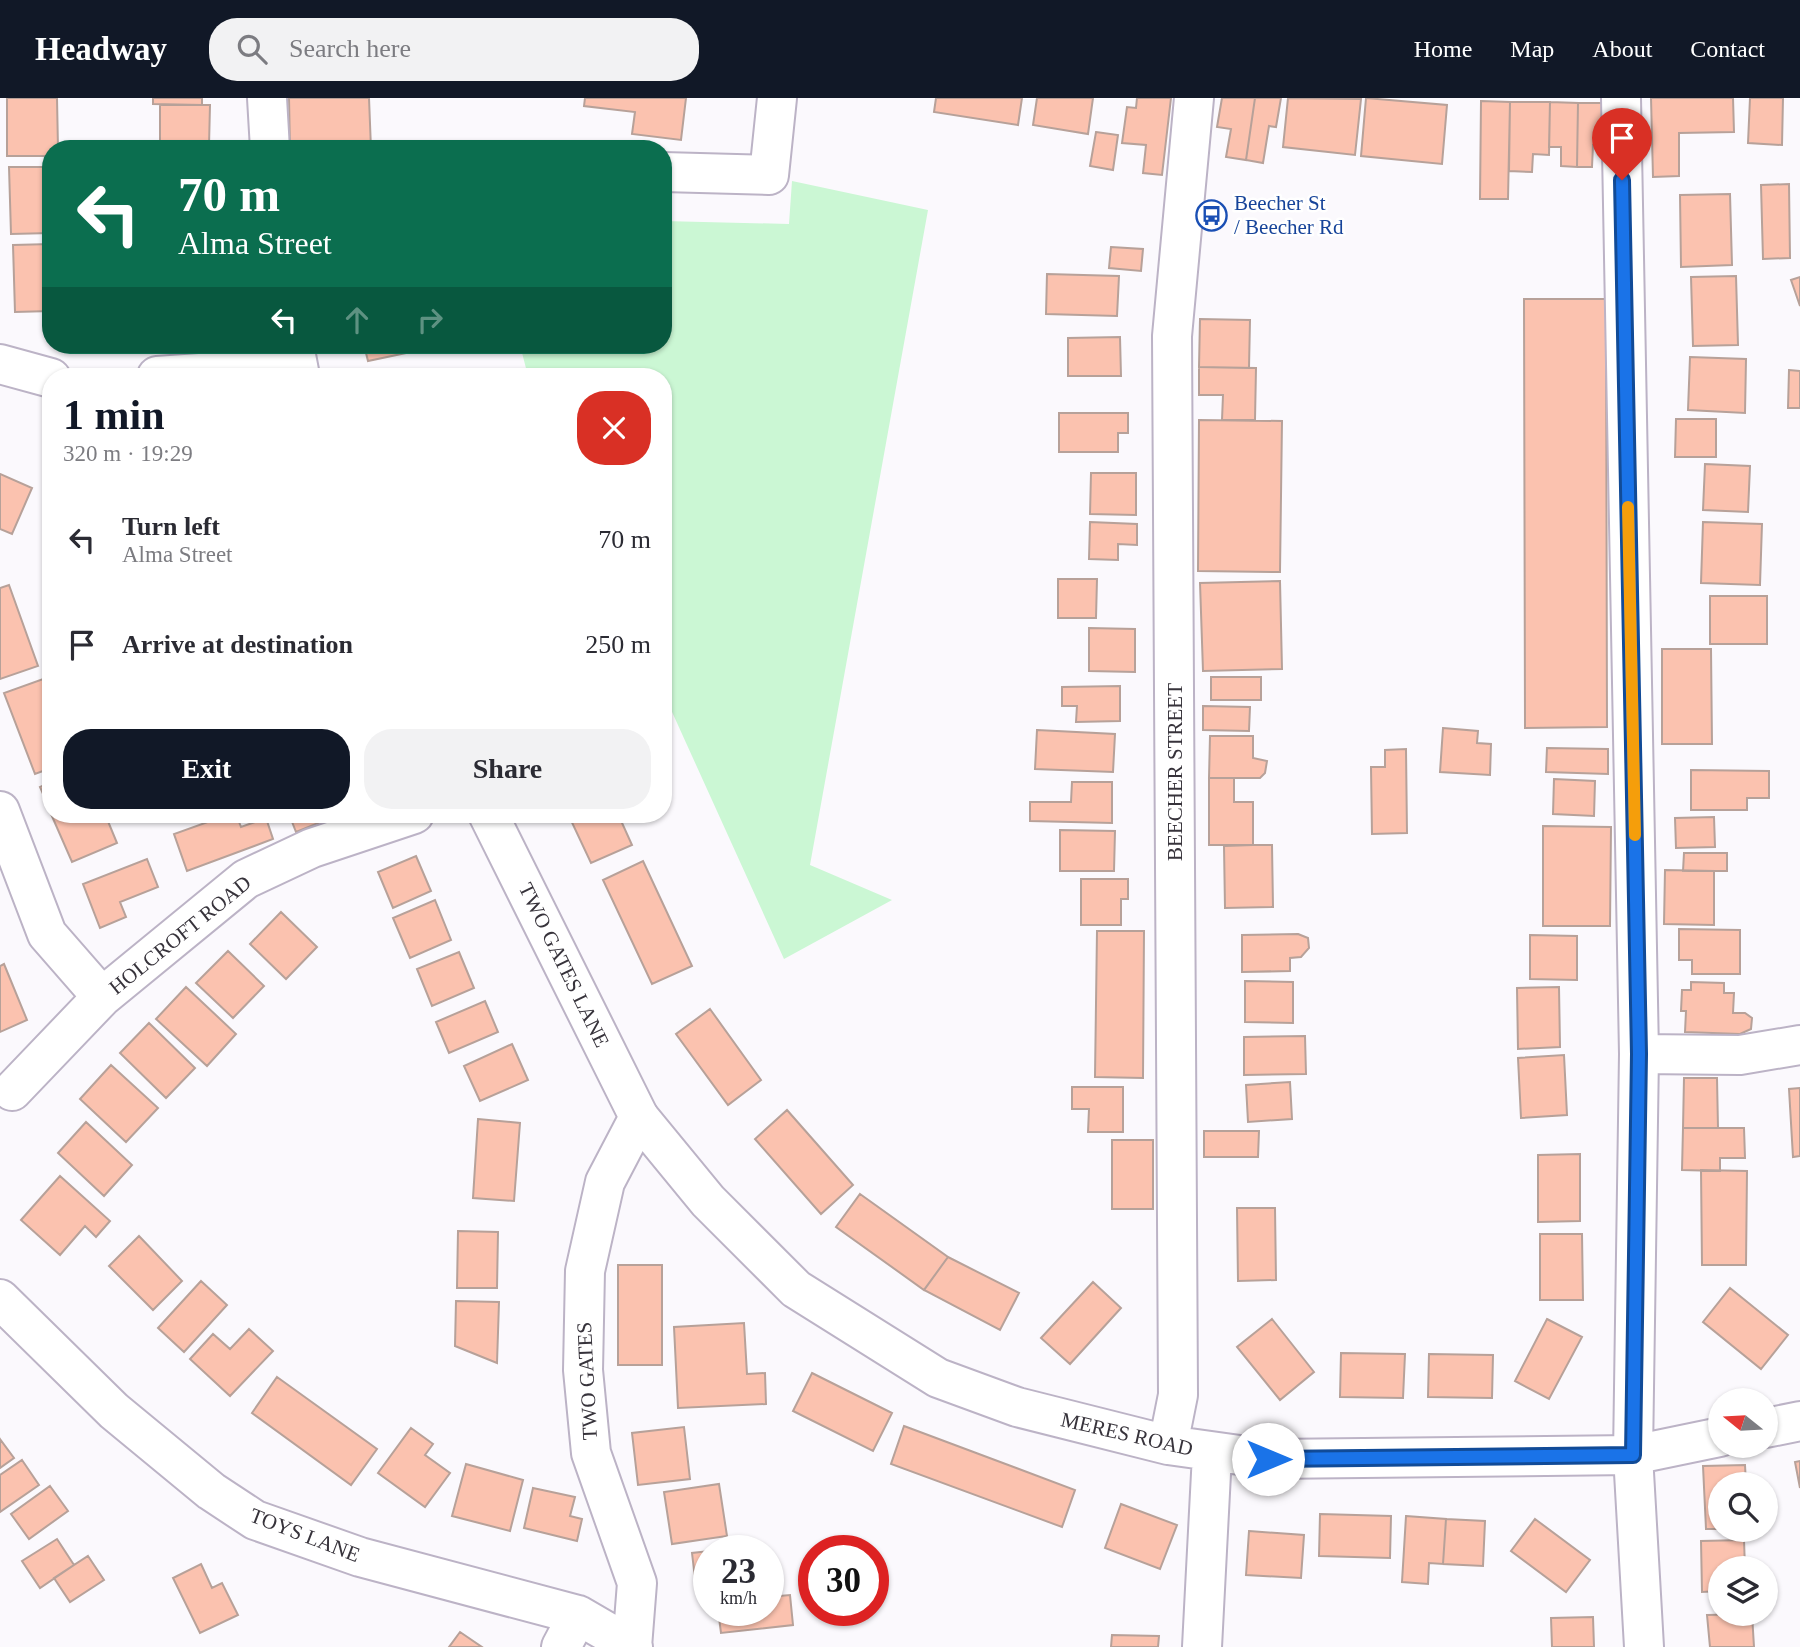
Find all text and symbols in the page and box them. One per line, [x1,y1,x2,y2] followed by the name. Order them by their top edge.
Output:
[209,18,699,81] search box
[233,30,271,68] icon: search
[35,31,167,67] text: Headway
[289,34,411,63] text: Search here
[1414,36,1472,62] text: Home
[1510,36,1554,62] text: Map
[1592,36,1652,62] text: About
[1690,36,1765,62] text: Contact
[1592,108,1652,180] pin
[1603,119,1641,157] icon: arrive
[178,167,280,222] text: 70 m
[63,168,154,259] icon: left
[1234,191,1344,239] place label: Beecher St / Beecher Rd
[1194,198,1228,232] bus stop icon: Beecher St / Beecher Rd
[178,225,332,261] text: Alma Street
[265,301,303,339] icon: left
[338,301,376,339] icon: ahead
[411,301,449,339] icon: right
[577,391,651,465] button: close
[63,392,165,438] text: 1 min
[63,441,193,466] text: 320 m · 19:29
[122,512,220,541] text: Turn left
[63,521,101,559] icon: left
[598,525,651,554] text: 70 m
[122,542,233,567] text: Alma Street
[63,626,101,664] icon: arrive
[122,630,353,659] text: Arrive at destination
[585,630,651,659] text: 250 m
[1163,683,1187,861] street label: BEECHER STREET
[63,729,350,809] button: Exit
[364,729,651,809] button: Share
[104,871,256,999] street label: HOLCROFT ROAD
[514,879,614,1051] street label: TWO GATES LANE
[572,1321,602,1441] street label: TWO GATES
[1708,1388,1778,1458] north arrow
[1708,1388,1778,1626] map controls
[1059,1407,1195,1461] street label: MERES ROAD
[1231,1422,1305,1496] position arrow
[1708,1472,1778,1542] button: search
[247,1503,363,1567] street label: TOYS LANE
[798,1535,889,1626] speed limit sign: 30
[721,1552,756,1591] text: 23
[1708,1556,1778,1626] button: layers
[720,1588,757,1608] text: km/h

